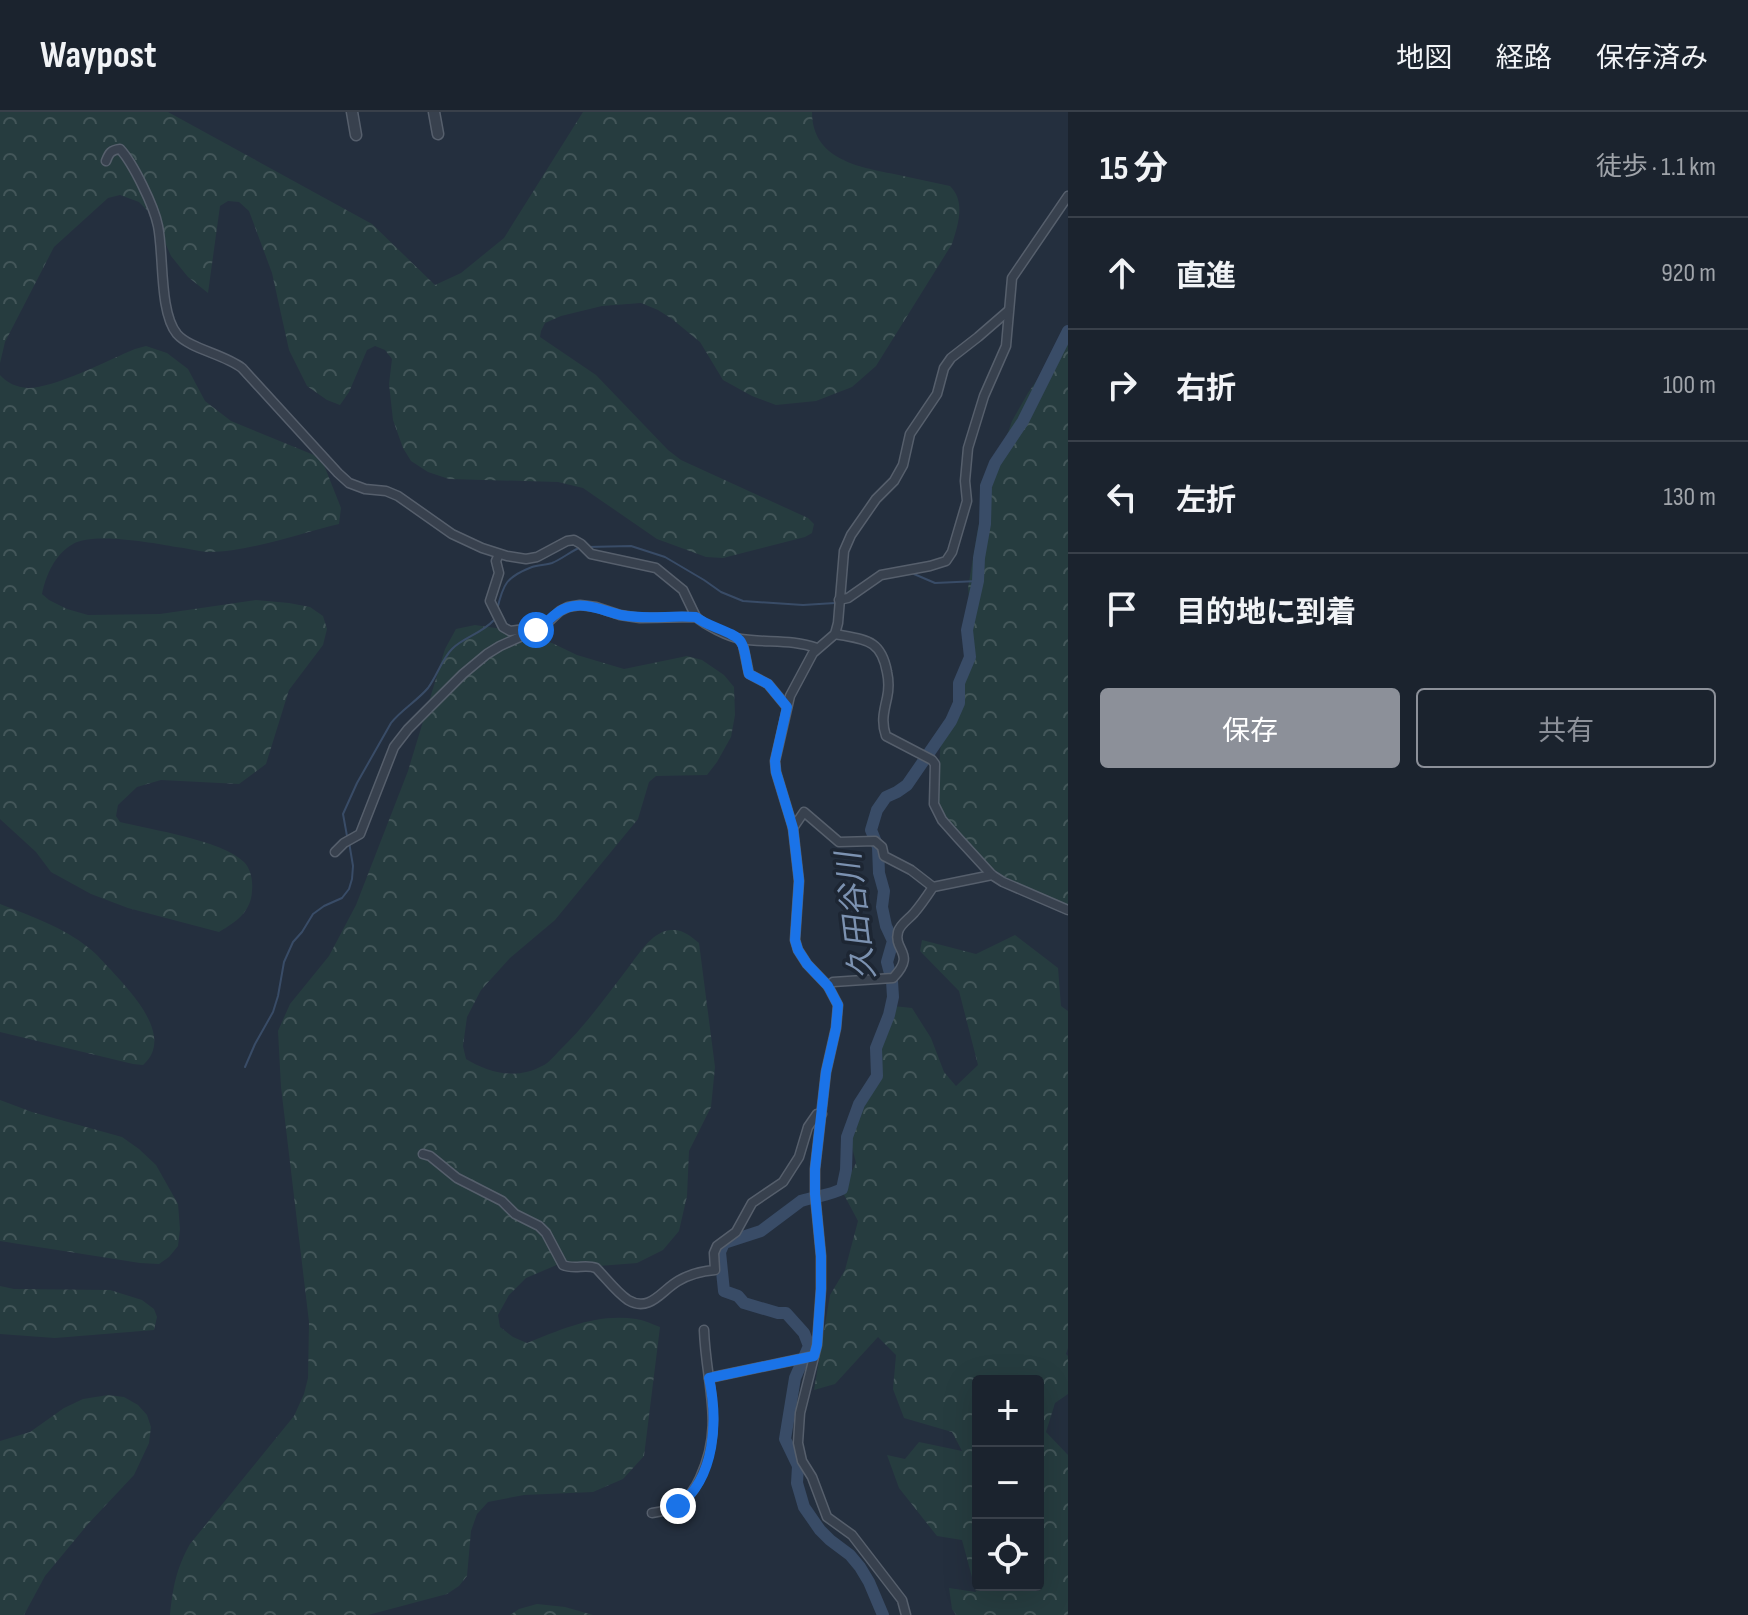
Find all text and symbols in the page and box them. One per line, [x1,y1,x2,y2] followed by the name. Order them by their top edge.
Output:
[40,33,157,78] text: Waypost
[1396,42,1452,75] text: 地図
[1496,42,1552,75] text: 経路
[1596,42,1708,75] text: 保存済み
[1100,148,1168,189] text: 15 分
[1596,152,1716,183] text: 徒歩 · 1.1 km
[1100,251,1144,295] icon: ahead
[1661,258,1716,289] text: 920 m
[1176,259,1236,295] text: 直進
[1100,363,1144,407] icon: right
[1663,370,1716,401] text: 100 m
[1176,371,1236,407] text: 右折
[1100,475,1144,519] icon: left
[1664,482,1716,513] text: 130 m
[1176,483,1236,519] text: 左折
[1100,587,1144,631] icon: arrive
[1176,595,1356,631] text: 目的地に到着
[518,612,554,648] route start
[1100,688,1400,768] button: 保存
[1416,688,1716,768] button: 共有
[829,847,884,982] water label: 久田谷川
[972,1375,1044,1591] map controls
[972,1375,1044,1447] button: +
[972,1447,1044,1519] button: −
[660,1488,696,1524] route end
[972,1519,1044,1591] button: locate

